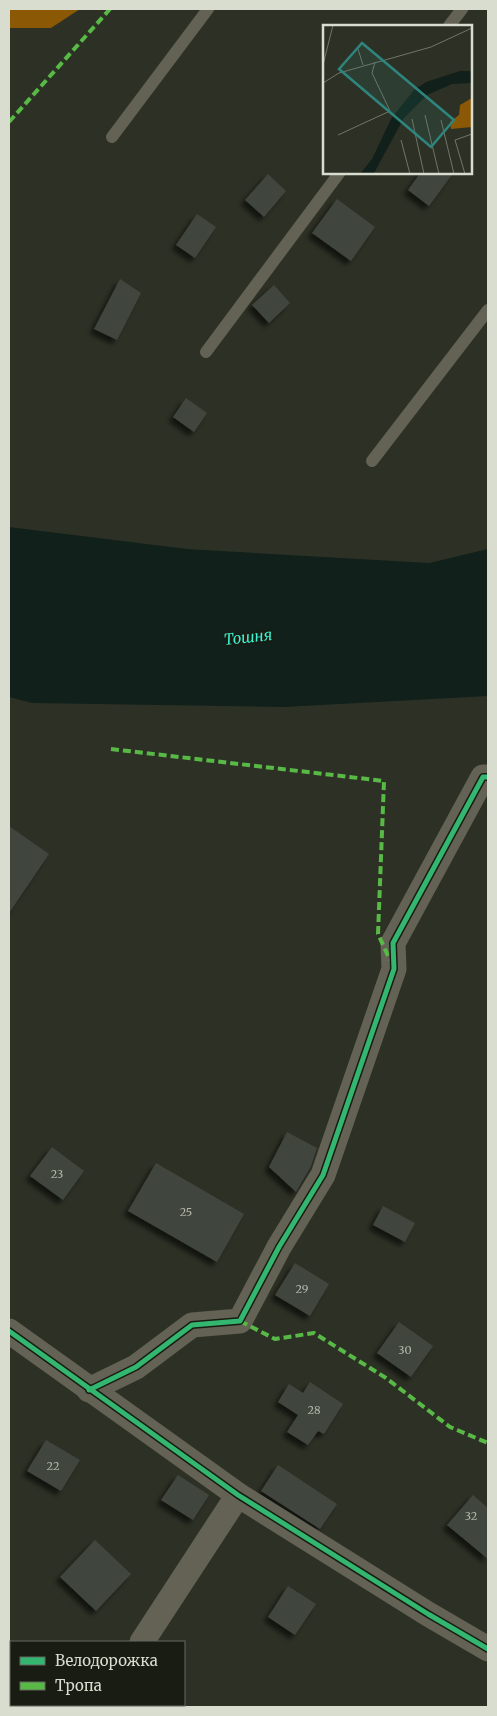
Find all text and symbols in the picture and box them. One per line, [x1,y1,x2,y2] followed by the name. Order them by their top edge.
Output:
[323,25,472,174] inset map
[223,625,273,649] water label: Тошня
[51,1167,63,1181] house number: 23
[180,1205,192,1219] house number: 25
[296,1282,309,1296] house number: 29
[398,1343,412,1357] house number: 30
[308,1403,321,1417] house number: 28
[47,1459,59,1473] house number: 22
[465,1509,477,1523] house number: 32
[10,1641,185,1706] legend
[55,1651,158,1670] text: Велодорожка
[55,1676,102,1695] text: Тропа

